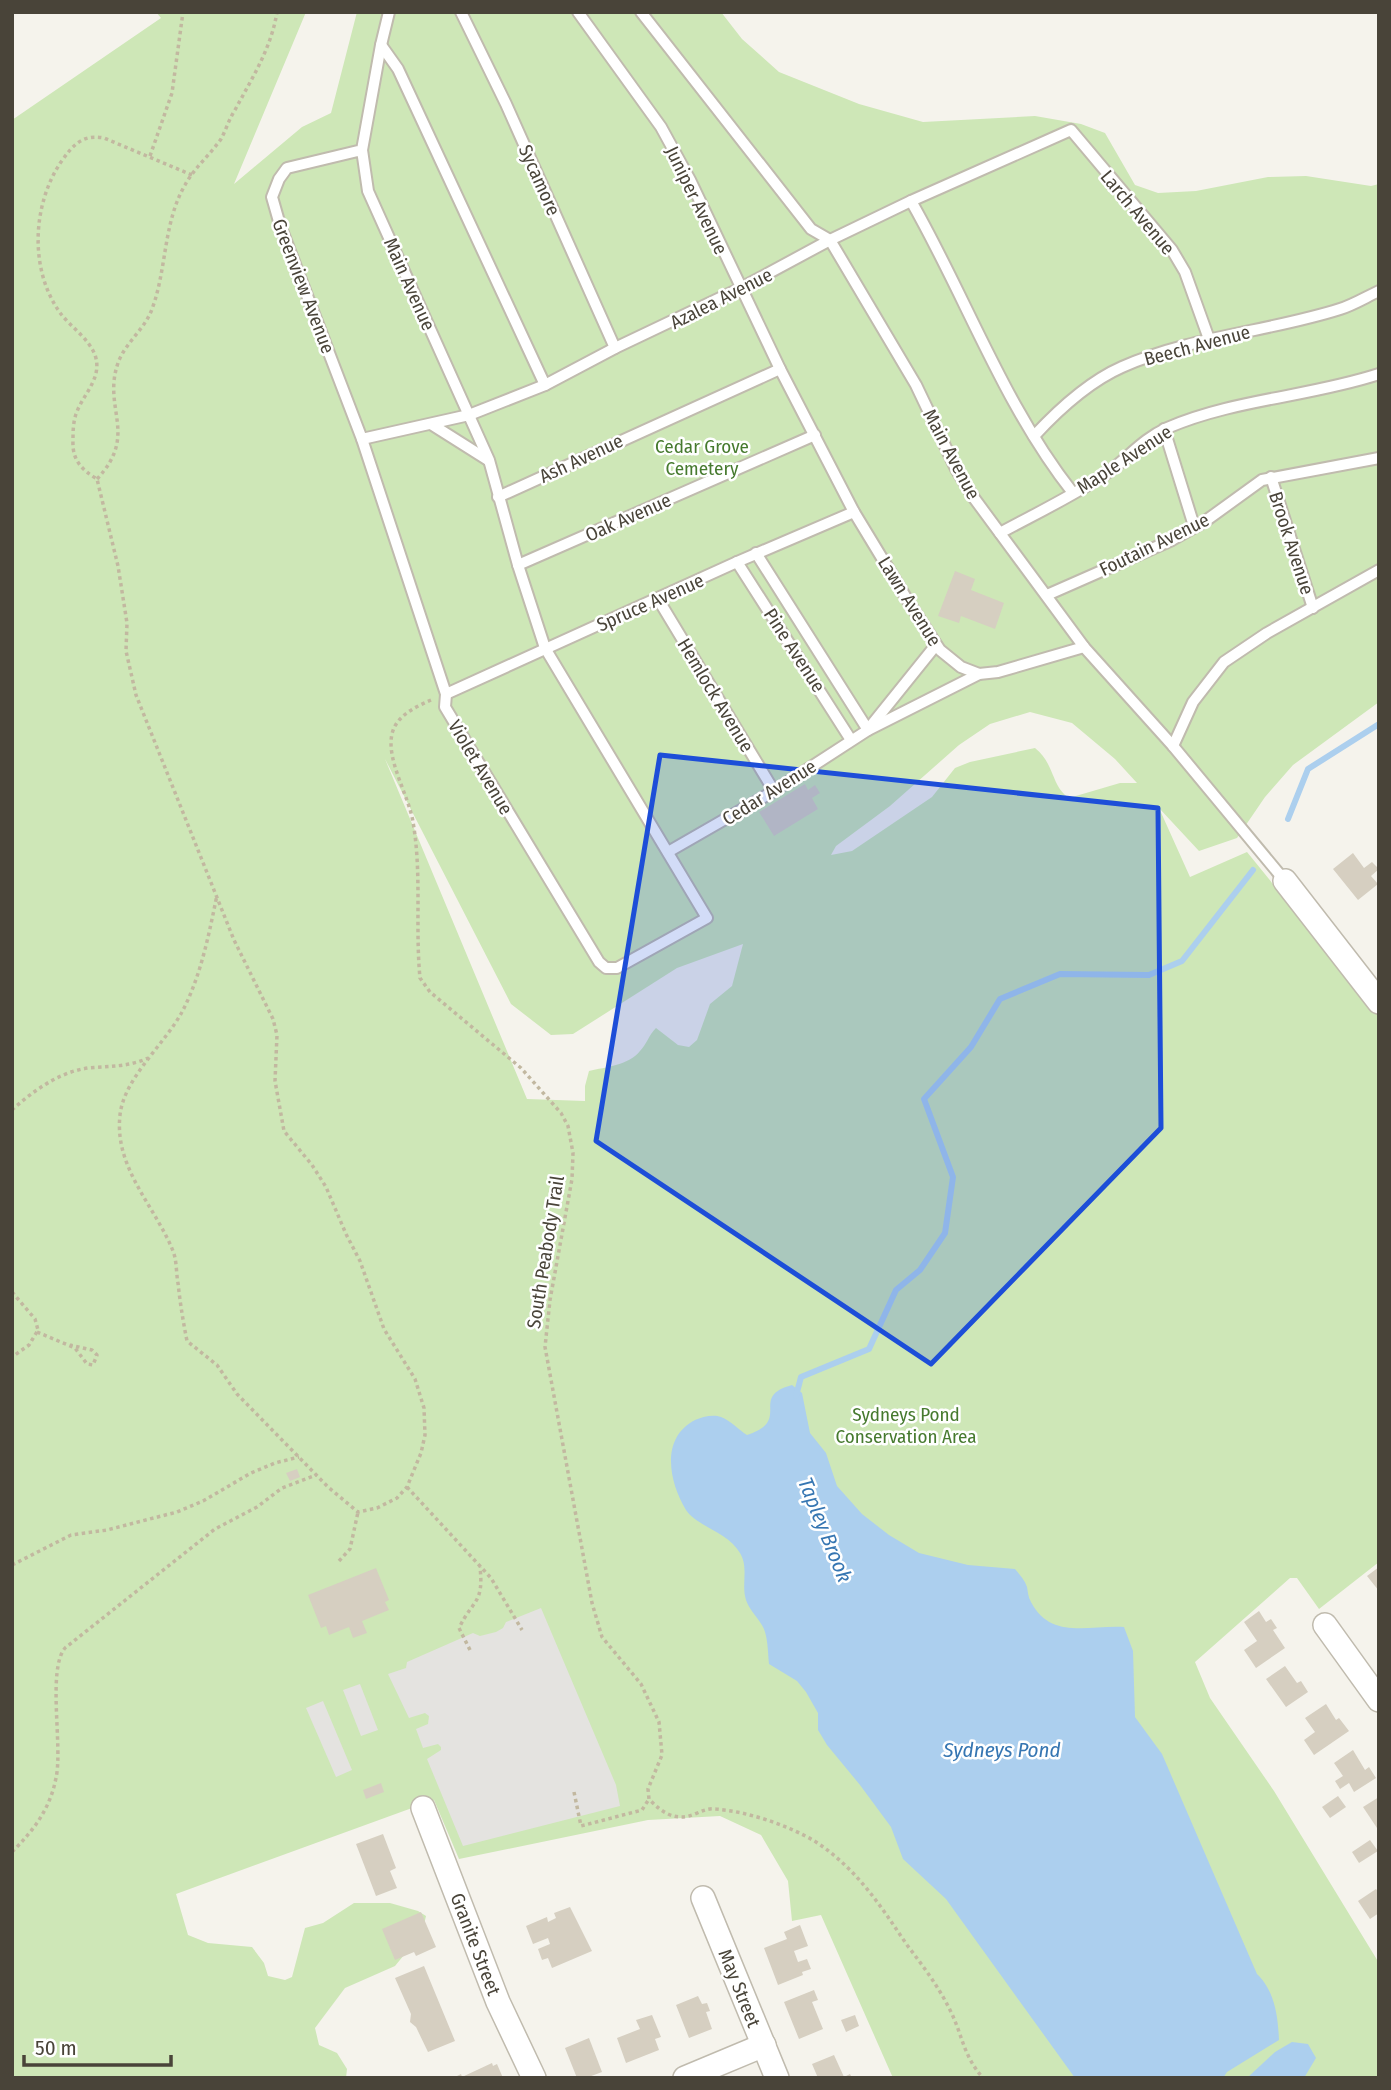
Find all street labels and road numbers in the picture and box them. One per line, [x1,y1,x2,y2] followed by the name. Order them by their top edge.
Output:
[514,141,565,219] street label: Sycamore
[660,142,733,258] street label: Juniper Avenue
[1096,165,1180,259] street label: Larch Avenue
[267,216,340,357] street label: Greenview Avenue
[379,234,440,334] street label: Main Avenue
[666,263,776,334] street label: Azalea Avenue
[1142,320,1253,371] street label: Beech Avenue
[918,405,985,503] street label: Main Avenue
[1072,420,1176,499] street label: Maple Avenue
[536,429,627,488] street label: Ash Avenue
[582,488,675,547] street label: Oak Avenue
[1264,489,1319,598] street label: Brook Avenue
[1096,508,1213,581] street label: Foutain Avenue
[873,552,946,650] street label: Lawn Avenue
[593,569,707,636] street label: Spruce Avenue
[759,604,830,697] street label: Pine Avenue
[672,634,759,756] street label: Hemlock Avenue
[443,716,518,819] street label: Violet Avenue
[718,754,820,830] street label: Cedar Avenue
[522,1174,569,1330] street label: South Peabody Trail
[446,1890,506,1999] street label: Granite Street
[713,1946,766,2031] street label: May Street

